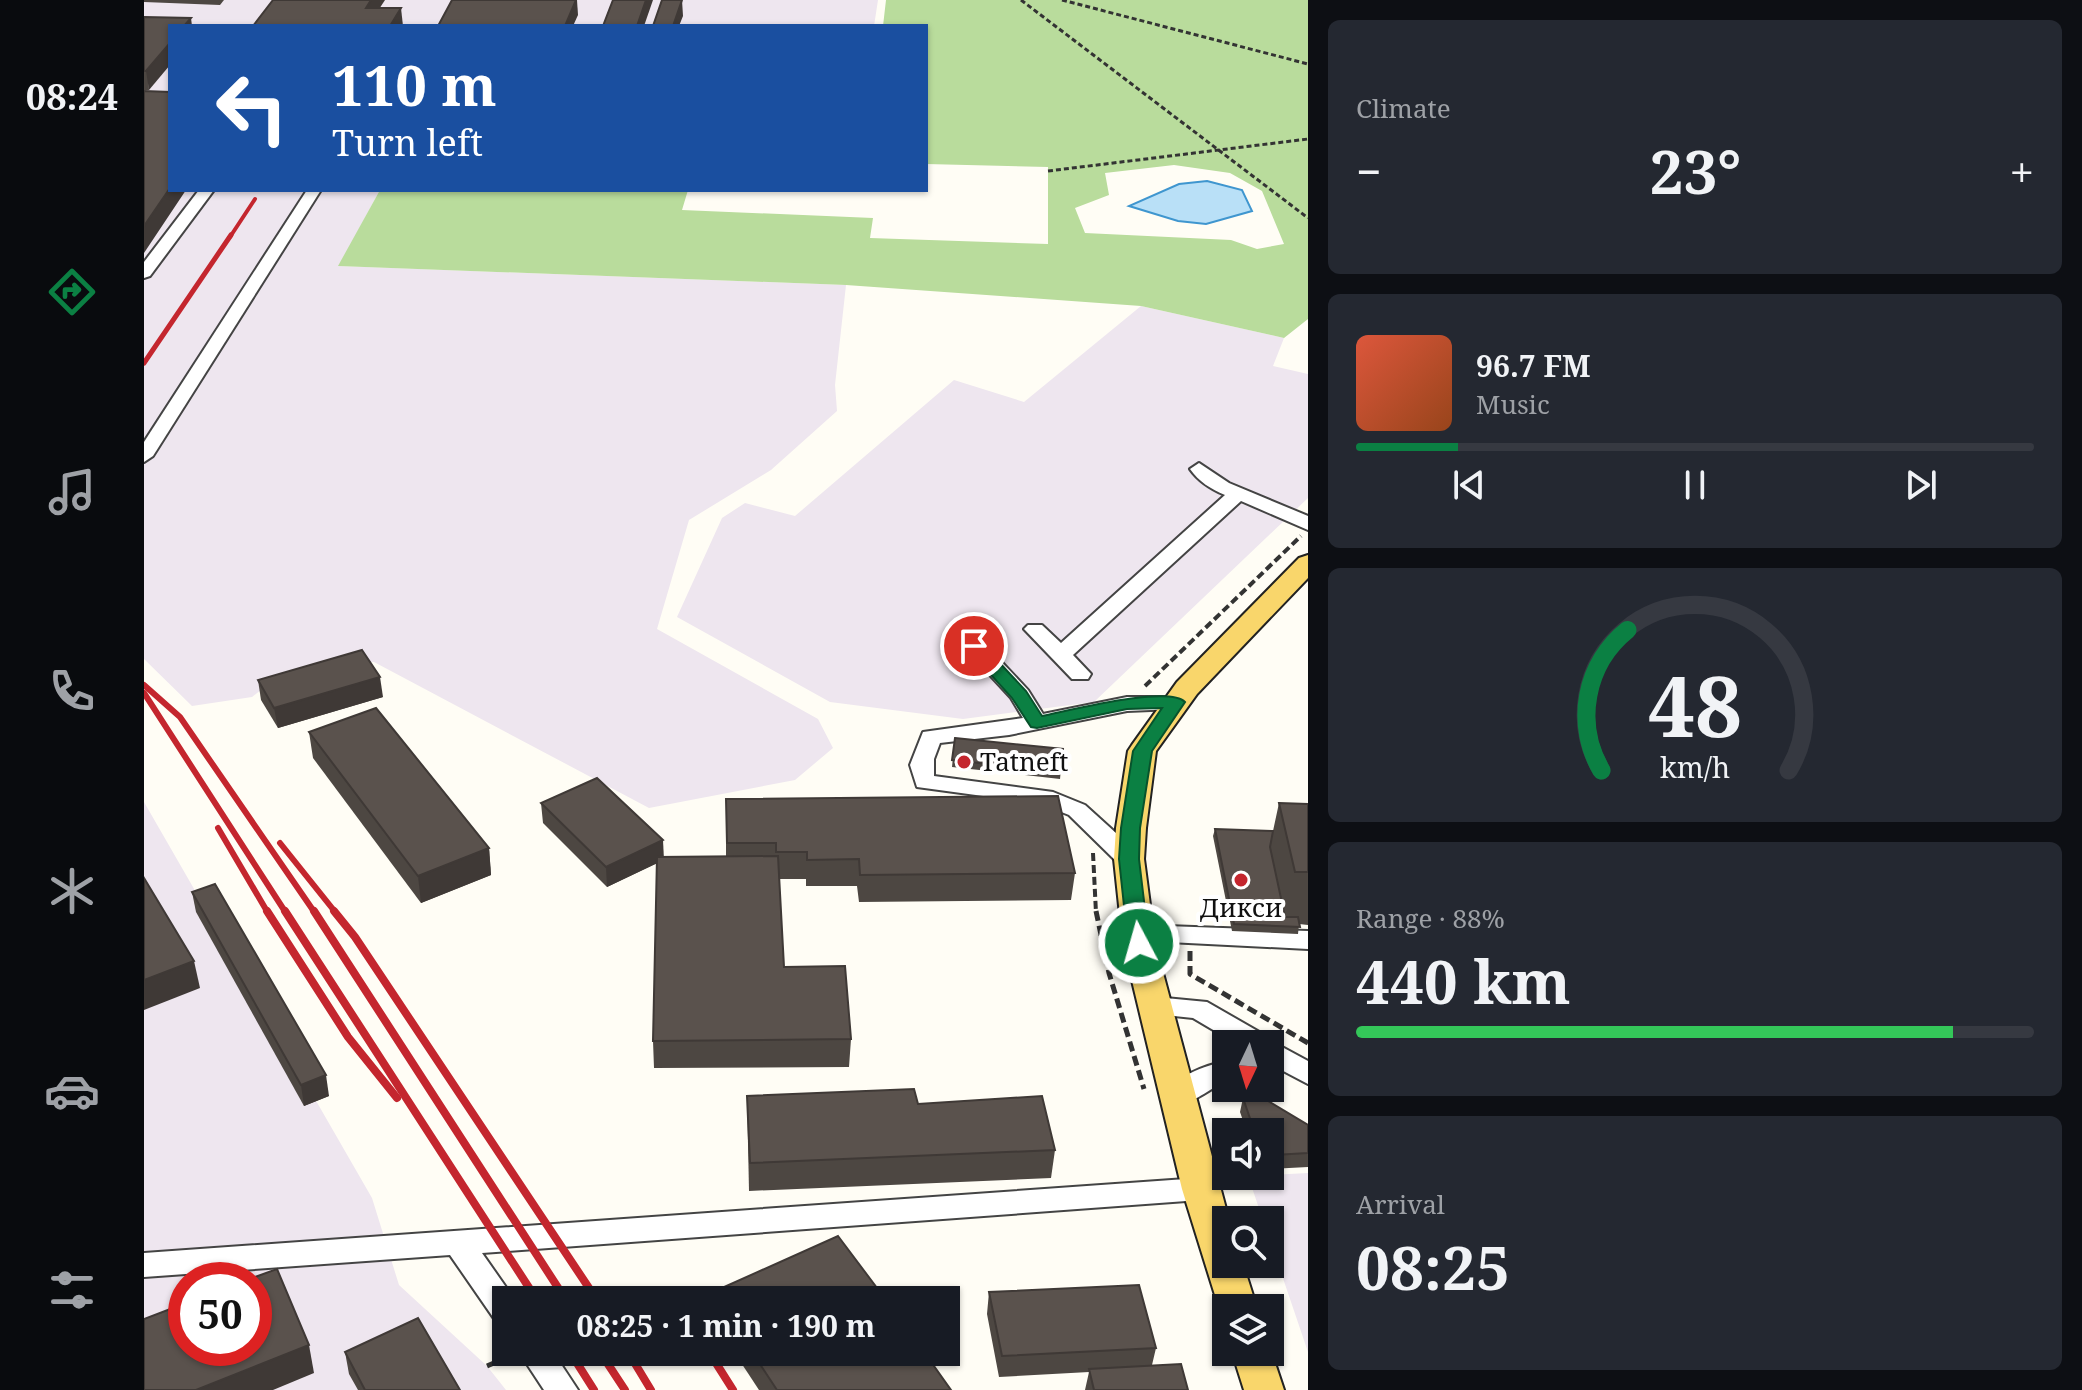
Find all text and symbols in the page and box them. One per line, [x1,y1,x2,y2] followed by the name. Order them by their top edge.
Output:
[332,46,497,122] text: 110 m
[200,56,304,160] icon: left
[26,72,118,121] text: 08:24
[1356,90,1451,126] text: Climate
[332,118,483,167] text: Turn left
[1650,130,1741,212] text: 23°
[1356,141,1381,201] text: −
[2009,141,2034,201] text: +
[44,264,100,320] icon: directions
[1476,345,1591,386] text: 96.7 FM
[1476,386,1550,422] text: Music
[1447,463,1491,507] icon: previous
[1673,463,1717,507] icon: pause
[1899,463,1943,507] icon: next
[44,464,100,520] icon: music
[940,612,1008,680] pin
[952,624,996,668] icon: arrive
[1648,648,1742,761] text: 48
[44,663,100,719] icon: phone
[980,743,1068,779] place label: Tatneft
[1660,747,1730,786] text: km/h
[955,753,973,771] marker: Tatneft
[44,863,100,919] icon: climate
[1232,871,1250,889] marker: Дикси
[1200,889,1282,925] place label: Дикси
[1356,900,1505,936] text: Range · 88%
[1097,901,1181,985] position arrow
[1356,940,1571,1022] text: 440 km
[1212,1030,1284,1102] north arrow
[1212,1030,1284,1366] map controls
[44,1063,100,1119] icon: car
[1212,1118,1284,1190] button: sound
[1356,1186,1445,1222] text: Arrival
[1212,1206,1284,1278] button: search
[1356,1226,1510,1308] text: 08:25
[44,1262,100,1318] icon: filters
[168,1262,272,1366] speed limit sign: 50
[1212,1294,1284,1366] button: layers
[577,1305,875,1346] text: 08:25 · 1 min · 190 m

